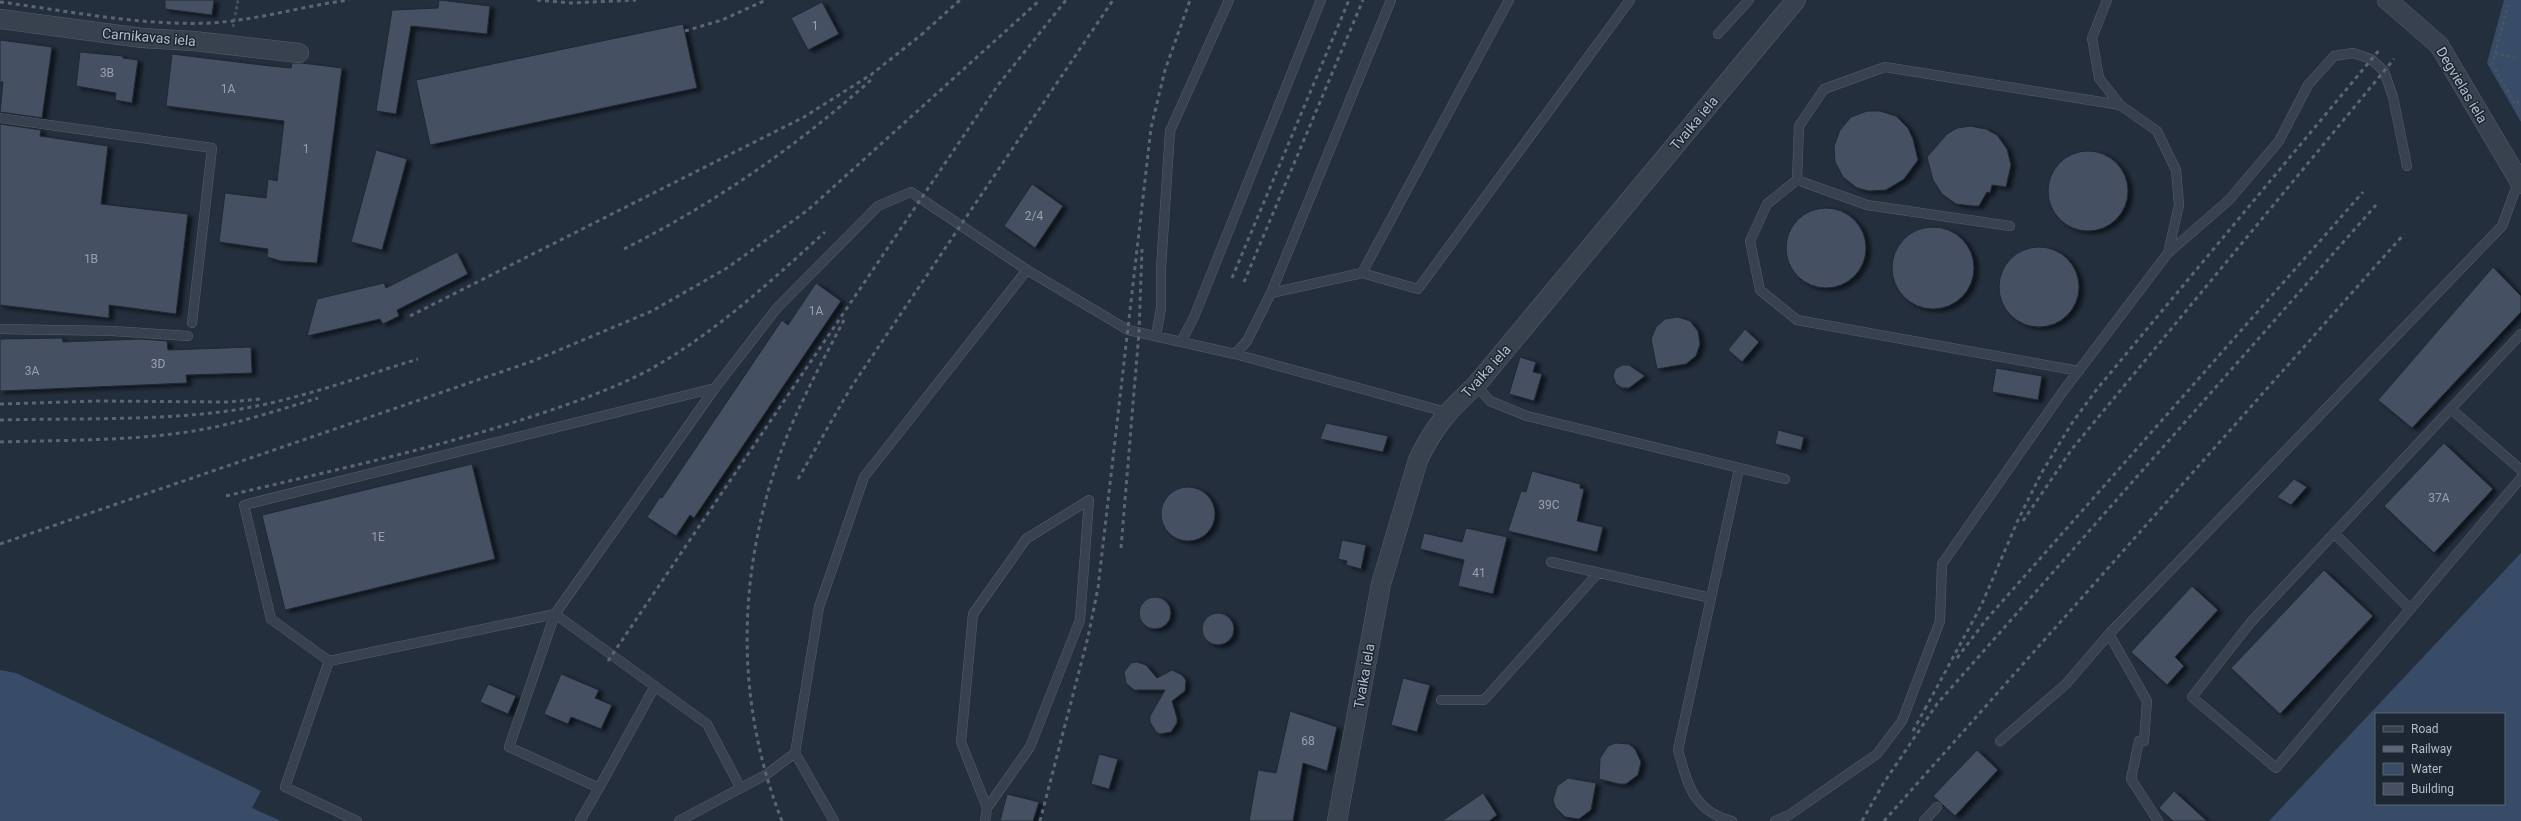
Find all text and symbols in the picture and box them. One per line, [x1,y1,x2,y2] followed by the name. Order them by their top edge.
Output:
[812,19,818,33] house number: 1
[101,25,197,49] street label: Carnikavas iela
[2433,44,2491,126] street label: Degvielas iela
[100,66,114,80] house number: 3B
[221,82,235,96] house number: 1A
[1667,93,1721,153] street label: Tvaika iela
[303,142,309,156] house number: 1
[1025,209,1043,223] house number: 2/4
[84,252,98,266] house number: 1B
[809,304,823,318] house number: 1A
[1458,341,1514,401] street label: Tvaika iela
[151,357,165,371] house number: 3D
[25,364,39,378] house number: 3A
[2428,491,2450,505] house number: 37A
[1538,498,1560,512] house number: 39C
[371,530,385,544] house number: 1E
[1472,566,1486,580] house number: 41
[1350,642,1378,710] street label: Tvaika iela
[2375,713,2505,805] legend
[2411,722,2439,736] text: Road
[1301,734,1315,748] house number: 68
[2411,742,2452,756] text: Railway
[2411,762,2442,776] text: Water
[2411,782,2454,796] text: Building

